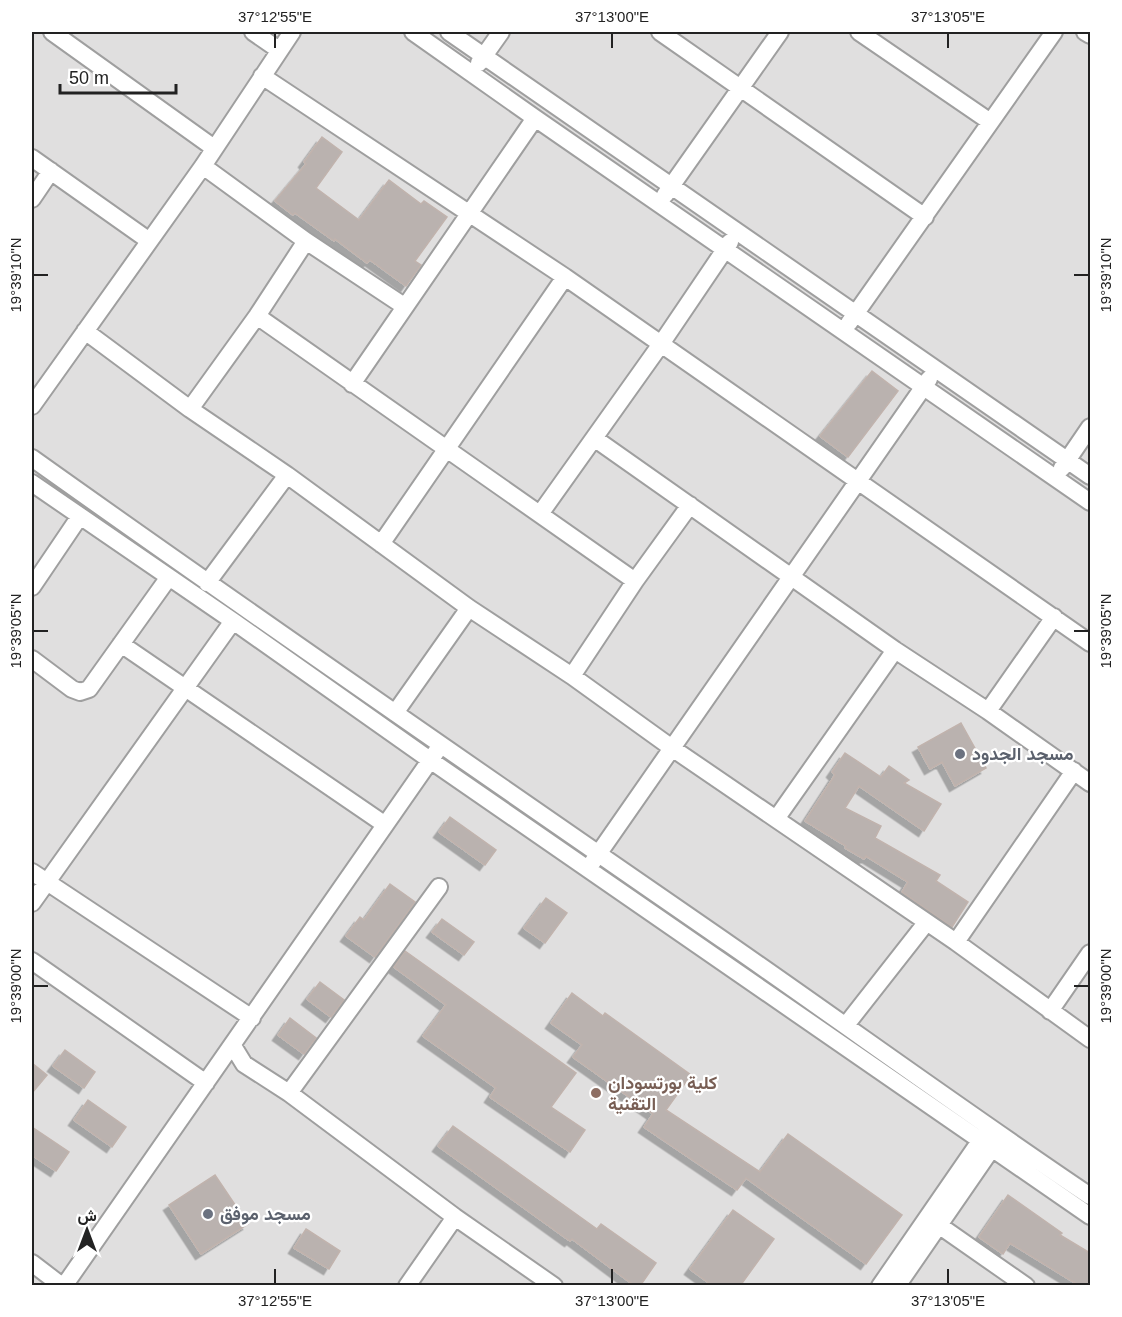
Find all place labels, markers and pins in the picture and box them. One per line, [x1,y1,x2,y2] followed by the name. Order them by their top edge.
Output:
[972,744,1074,765] place label: مسجد الجدود
[953,747,967,761] marker: مسجد الجدود
[608,1073,717,1115] place label: كلية بورتسودان التقنية
[589,1086,603,1100] marker: كلية بورتسودان التقنية
[220,1204,311,1225] place label: مسجد موفق
[201,1207,215,1221] marker: مسجد موفق

